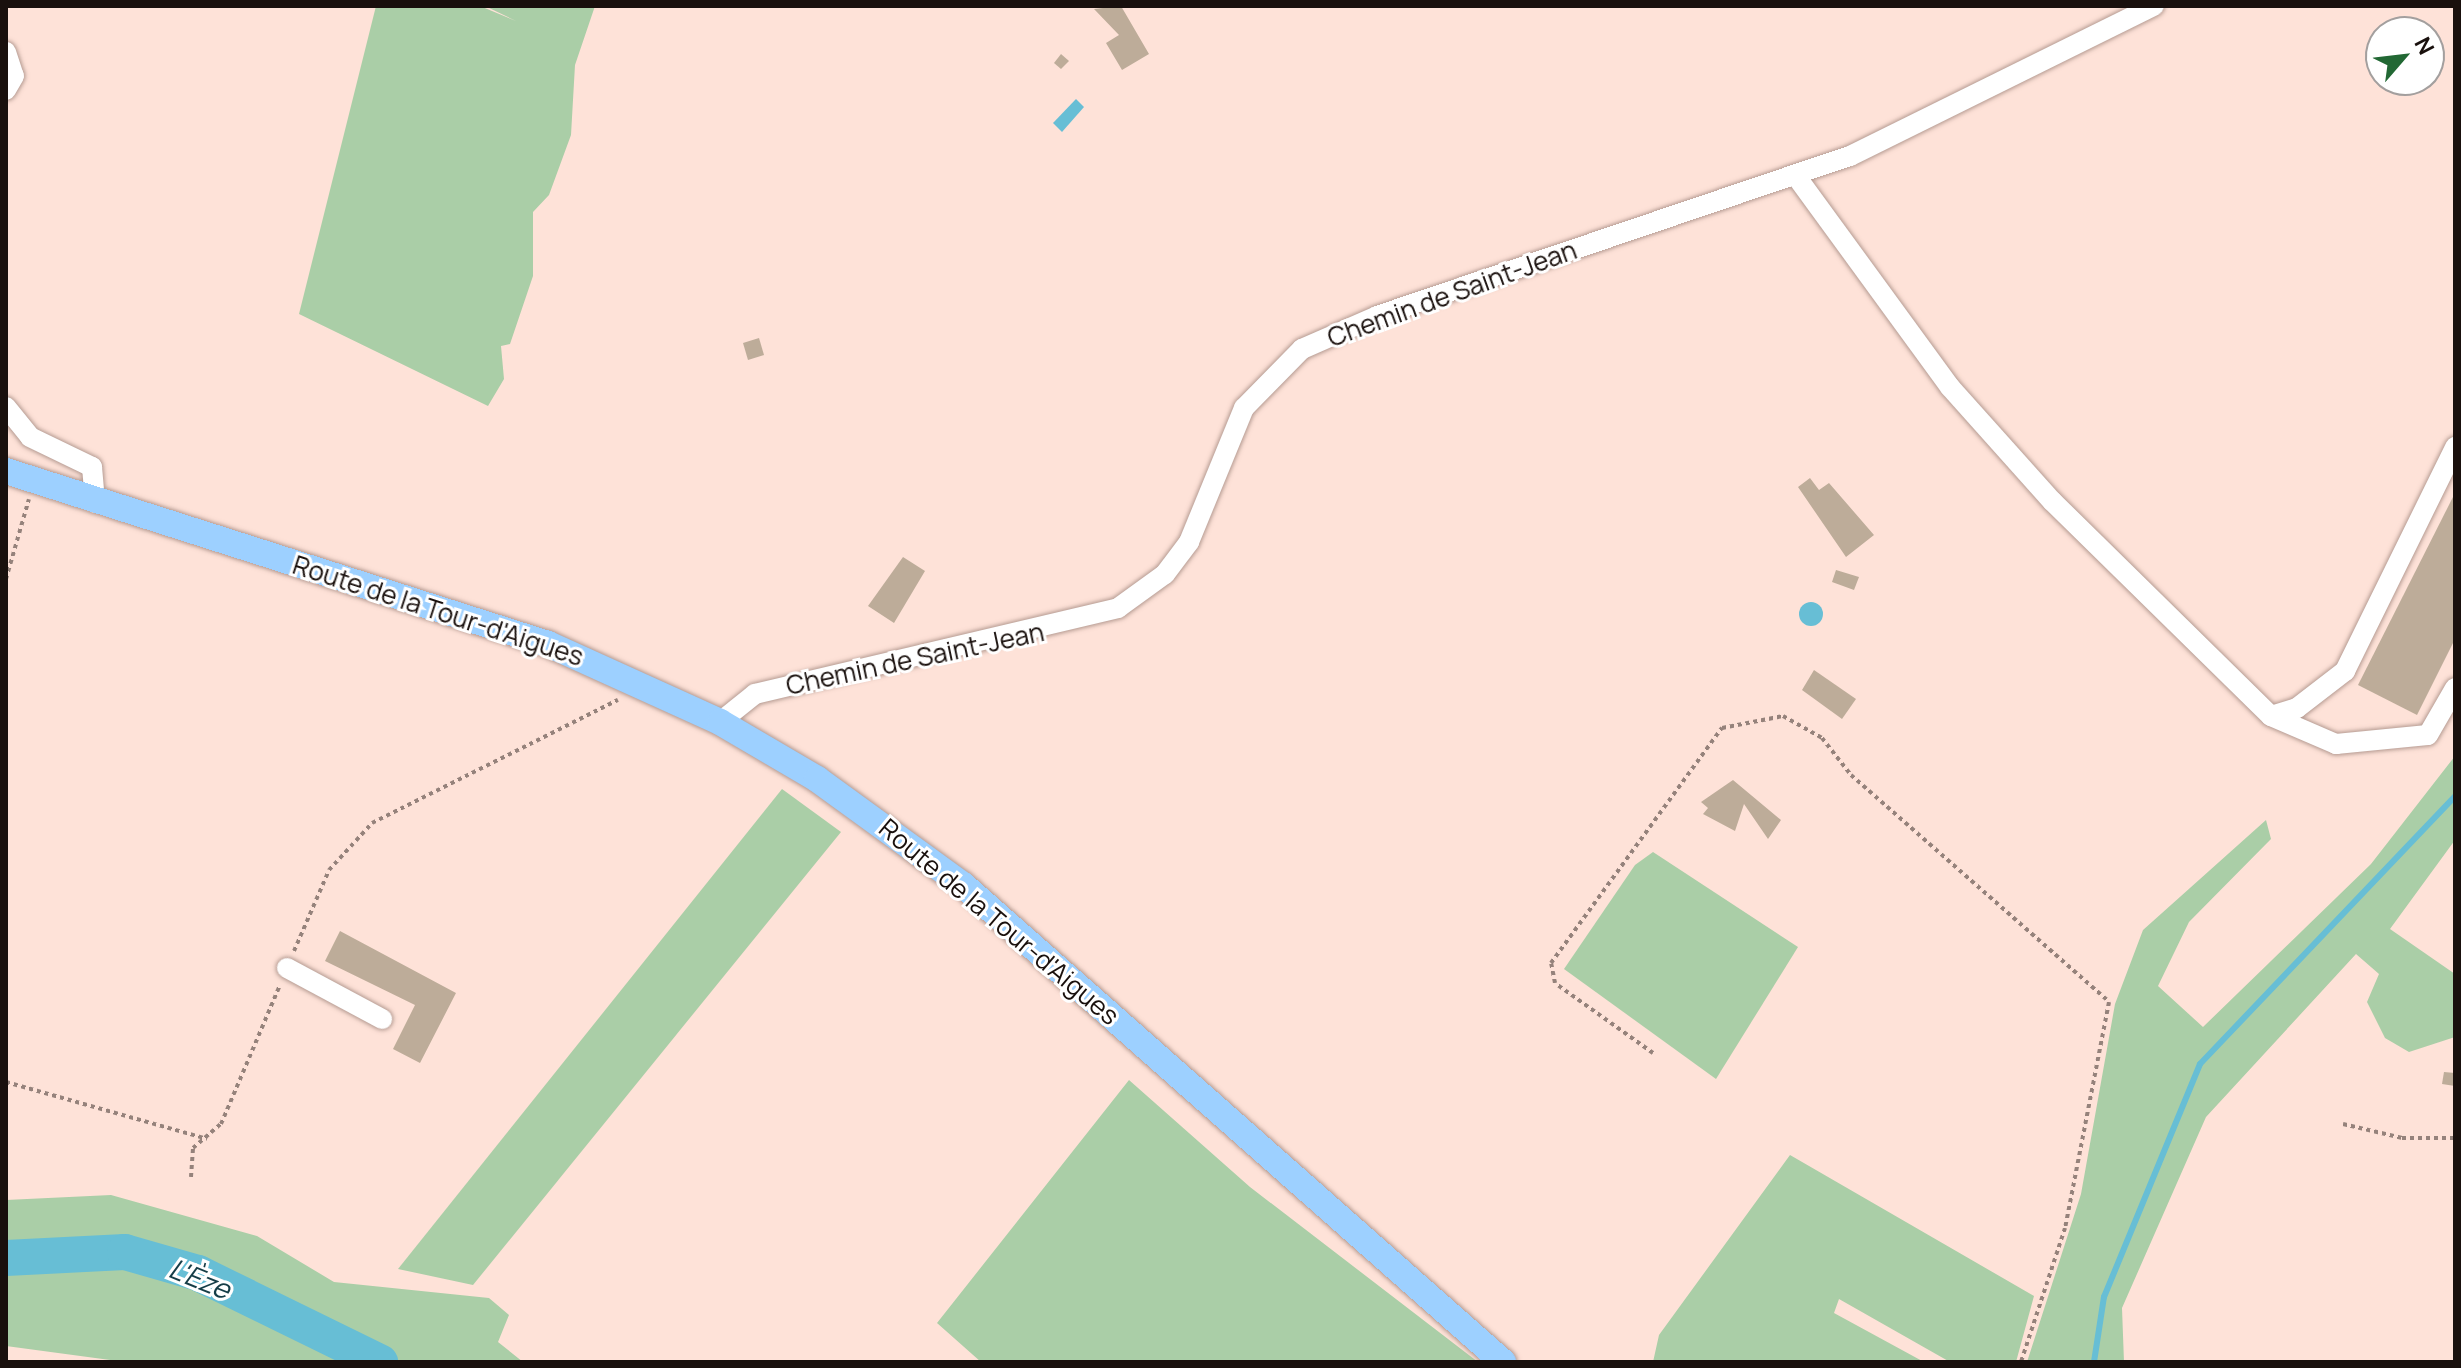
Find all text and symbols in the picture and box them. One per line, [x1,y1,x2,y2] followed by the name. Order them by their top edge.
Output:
[2365,16,2445,96] north arrow
[2407,32,2441,60] text: N
[1323,234,1581,354] street label: Chemin de Saint-Jean
[289,549,587,673] street label: Route de la Tour-d'Aigues
[783,616,1047,702] street label: Chemin de Saint-Jean
[873,812,1125,1032] street label: Route de la Tour-d'Aigues
[165,1251,235,1305] water label: L'Èze

